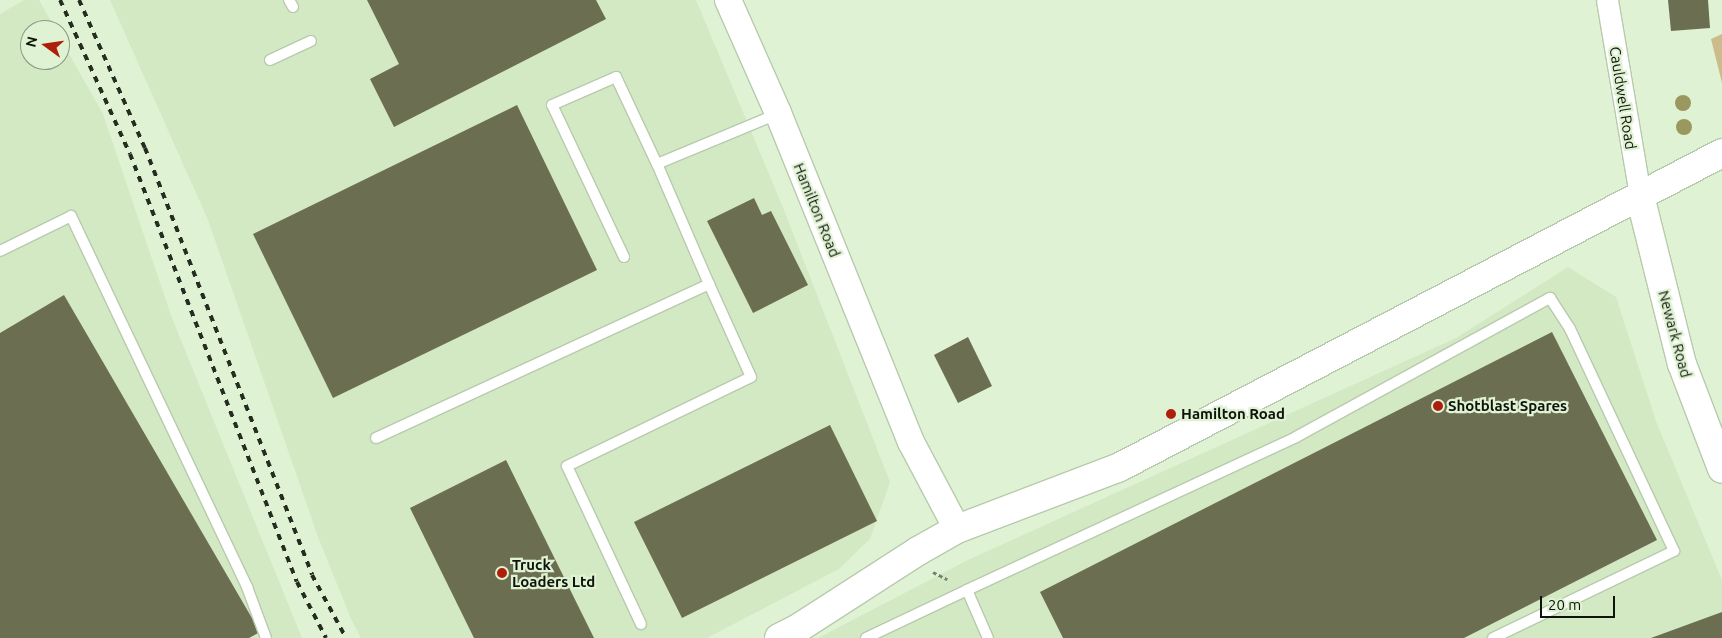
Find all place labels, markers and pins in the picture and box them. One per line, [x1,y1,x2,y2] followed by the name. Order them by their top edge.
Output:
[1448,397,1567,415] place label: Shotblast Spares
[1432,400,1444,412] marker: Shotblast Spares
[1181,405,1285,423] place label: Hamilton Road
[1165,408,1177,420] marker: Hamilton Road
[512,555,595,590] place label: Truck Loaders Ltd
[496,567,508,579] marker: Truck Loaders Ltd

